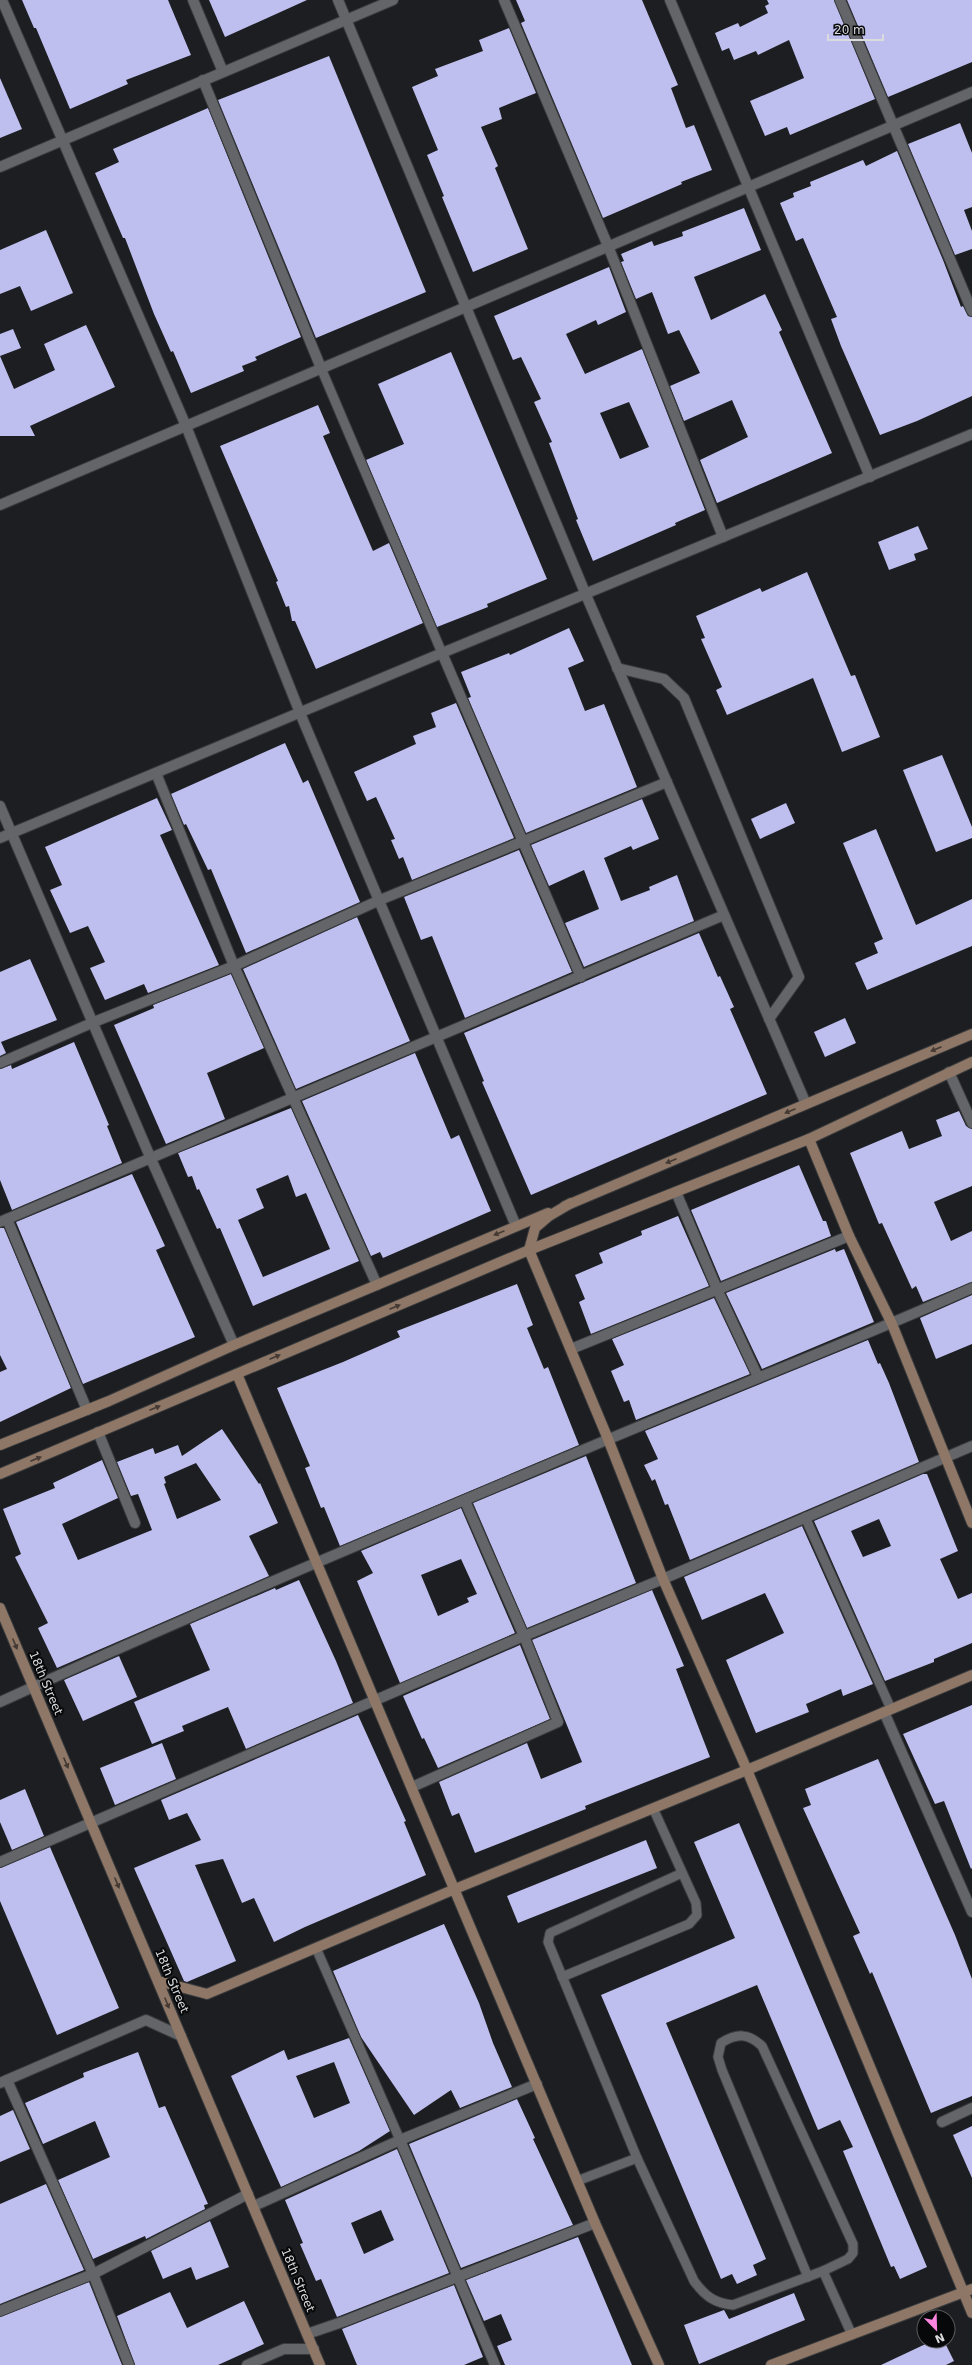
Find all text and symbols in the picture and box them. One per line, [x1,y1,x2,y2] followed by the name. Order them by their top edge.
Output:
[828,16,883,42] scale bar
[834,23,865,37] text: 20 m
[930,1047,942,1053] one-way arrow
[784,1108,796,1114] one-way arrow
[665,1158,676,1164] one-way arrow
[493,1231,505,1237] one-way arrow
[389,1303,401,1309] one-way arrow
[270,1354,282,1360] one-way arrow
[150,1405,161,1411] one-way arrow
[30,1456,41,1462] one-way arrow
[13,1638,19,1650] one-way arrow
[26,1649,66,1717] street label: 18th Street
[64,1758,70,1770] one-way arrow
[114,1877,120,1889] one-way arrow
[152,1947,192,2015] street label: 18th Street
[165,1997,171,2009] one-way arrow
[278,2246,318,2314] street label: 18th Street
[916,2309,956,2349] north arrow
[933,2330,946,2346] text: N

